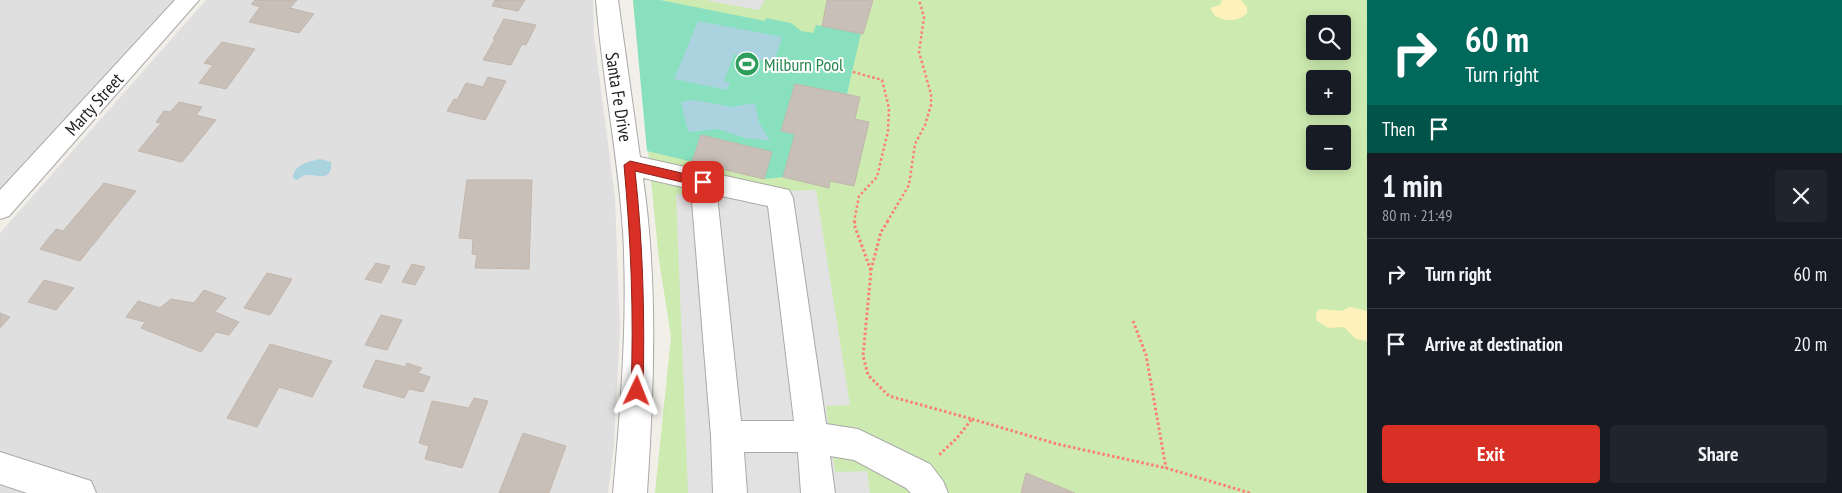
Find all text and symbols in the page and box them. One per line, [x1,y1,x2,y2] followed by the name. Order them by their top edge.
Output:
[1306,15,1351,170] map controls
[1306,15,1351,60] button: search
[1465,16,1529,62] text: 60 m
[1382,20,1447,85] icon: right
[601,51,637,143] street label: Santa Fe Drive
[734,51,760,77] sports icon: Milburn Pool
[764,53,844,76] place label: Milburn Pool
[1465,60,1539,88] text: Turn right
[60,68,128,140] street label: Marty Street
[1306,70,1351,115] button: +
[1425,115,1453,143] icon: arrive
[1382,117,1415,141] text: Then
[1306,125,1351,170] button: −
[682,161,724,203] pin
[1382,166,1443,205] text: 1 min
[689,168,717,196] icon: arrive
[1775,170,1827,222] button: close
[1382,205,1453,225] text: 80 m · 21:49
[1382,260,1410,288] icon: right
[1425,262,1491,286] text: Turn right
[1794,262,1827,286] text: 60 m
[1382,330,1410,358] icon: arrive
[1425,332,1563,356] text: Arrive at destination
[1794,332,1827,356] text: 20 m
[610,364,662,416] position arrow
[1382,425,1600,483] button: Exit
[1610,425,1827,483] button: Share

